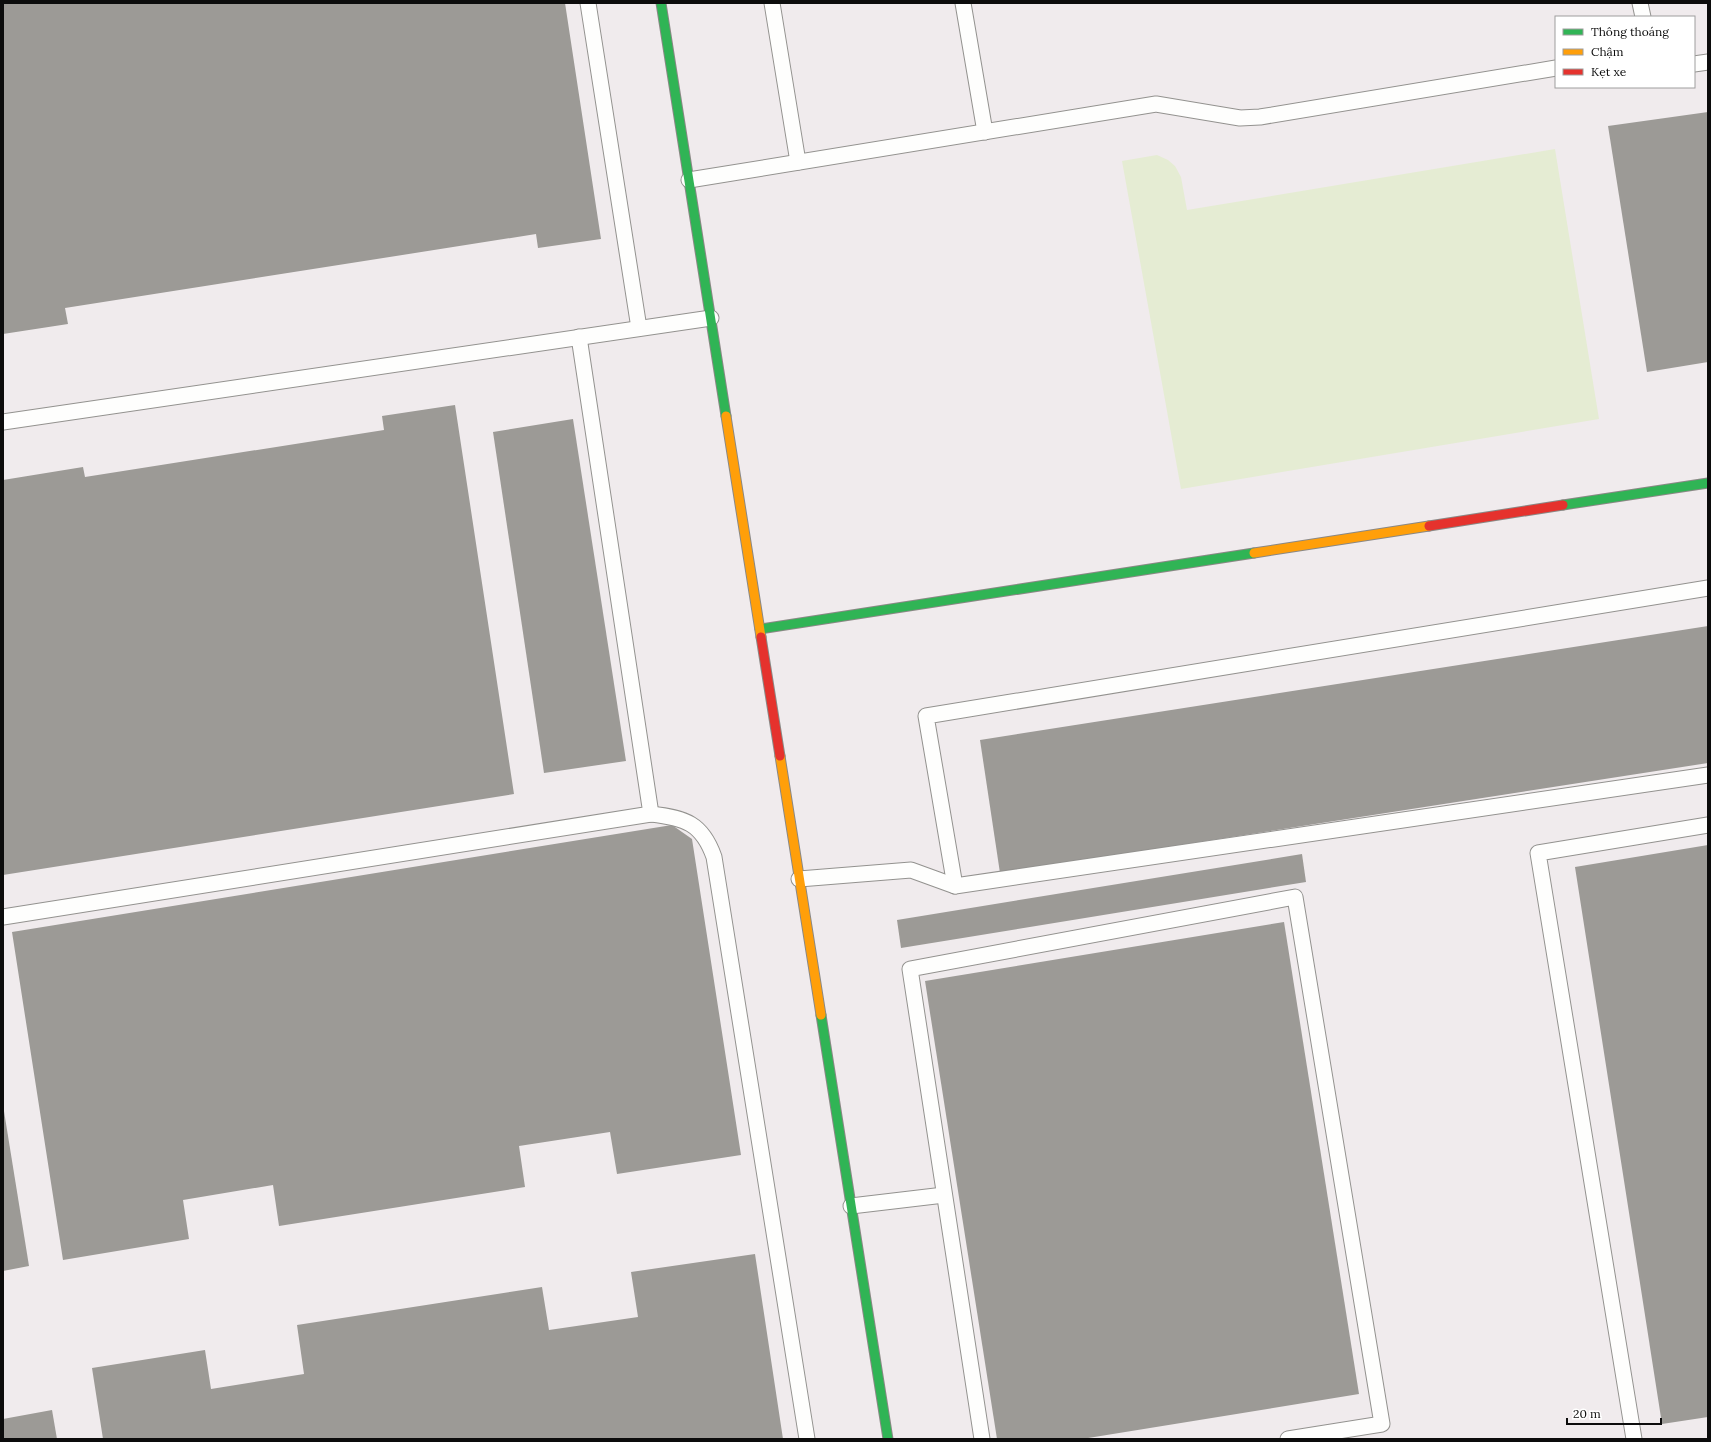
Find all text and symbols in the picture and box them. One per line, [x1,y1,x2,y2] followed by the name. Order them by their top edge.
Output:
[1555,16,1695,88] legend
[1591,24,1669,39] text: Thông thoáng
[1591,44,1624,59] text: Chậm
[1591,64,1627,79] text: Kẹt xe
[1567,1400,1661,1426] scale bar
[1573,1406,1601,1421] text: 20 m

